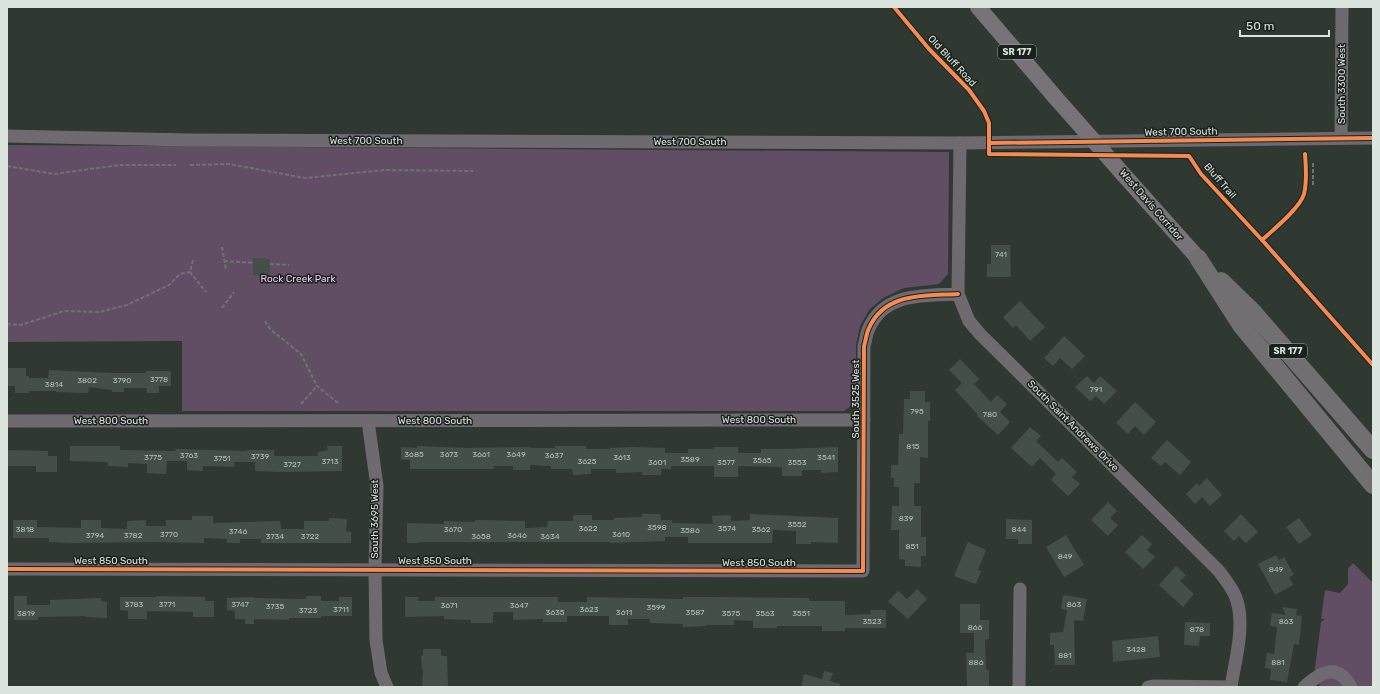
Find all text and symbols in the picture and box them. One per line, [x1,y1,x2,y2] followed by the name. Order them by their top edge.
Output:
[1240,12,1329,38] scale bar
[1246,19,1274,33] text: 50 m
[925,33,979,89] street label: Old Bluff Road
[1336,44,1348,124] street label: South 3300 West
[998,45,1036,59] road number: SR 177
[1144,125,1218,139] street label: West 700 South
[329,135,403,147] street label: West 700 South
[653,136,727,148] street label: West 700 South
[1201,161,1239,201] street label: Bluff Trail
[1117,167,1185,243] street label: West Davis Corridor
[995,250,1007,259] house number: 741
[260,273,336,285] park label: Rock Creek Park
[1269,344,1307,358] road number: SR 177
[850,359,862,438] street label: South 3525 West
[150,375,168,384] house number: 3778
[77,376,97,385] house number: 3802
[113,376,131,385] house number: 3790
[1025,378,1121,474] street label: South Saint Andrews Drive
[45,380,63,389] house number: 3814
[1090,385,1102,394] house number: 791
[910,407,924,416] house number: 795
[983,410,997,419] house number: 780
[722,414,796,426] street label: West 800 South
[74,415,148,427] street label: West 800 South
[398,415,472,427] street label: West 800 South
[906,442,920,451] house number: 815
[404,450,424,459] house number: 3685
[440,450,458,459] house number: 3673
[472,450,490,459] house number: 3661
[506,450,526,459] house number: 3649
[180,451,198,460] house number: 3763
[545,451,563,460] house number: 3637
[251,452,269,461] house number: 3739
[144,453,162,462] house number: 3775
[613,453,631,462] house number: 3613
[817,453,835,462] house number: 3541
[214,454,230,463] house number: 3751
[680,455,700,464] house number: 3589
[752,456,772,465] house number: 3565
[321,457,339,466] house number: 3713
[577,457,597,466] house number: 3625
[648,458,666,467] house number: 3601
[717,458,735,467] house number: 3577
[787,458,807,467] house number: 3553
[283,460,301,469] house number: 3727
[369,479,381,559] street label: South 3695 West
[899,514,914,523] house number: 839
[787,520,807,529] house number: 3552
[647,523,667,532] house number: 3598
[578,524,598,533] house number: 3622
[718,524,736,533] house number: 3574
[16,525,34,534] house number: 3818
[444,525,462,534] house number: 3670
[751,525,771,534] house number: 3562
[1011,525,1027,534] house number: 844
[680,526,700,535] house number: 3586
[229,527,247,536] house number: 3746
[160,530,178,539] house number: 3770
[612,530,630,539] house number: 3610
[86,531,104,540] house number: 3794
[124,531,143,540] house number: 3782
[507,531,527,540] house number: 3646
[266,532,284,541] house number: 3734
[301,532,319,541] house number: 3722
[471,532,491,541] house number: 3658
[540,532,560,541] house number: 3634
[905,542,919,551] house number: 851
[1058,552,1073,561] house number: 849
[74,555,148,567] street label: West 850 South
[398,555,472,567] street label: West 850 South
[722,557,796,569] street label: West 850 South
[1269,565,1284,574] house number: 849
[125,600,144,609] house number: 3783
[159,600,175,609] house number: 3771
[231,600,249,609] house number: 3747
[1067,600,1082,609] house number: 863
[441,601,457,610] house number: 3671
[510,601,528,610] house number: 3647
[266,602,284,611] house number: 3735
[646,603,666,612] house number: 3599
[333,605,349,614] house number: 3711
[579,605,599,614] house number: 3623
[299,606,317,615] house number: 3723
[545,608,565,617] house number: 3635
[616,608,632,617] house number: 3611
[686,608,704,617] house number: 3587
[17,609,35,618] house number: 3819
[722,609,740,618] house number: 3575
[755,609,775,618] house number: 3563
[792,609,810,618] house number: 3551
[862,617,882,626] house number: 3523
[1279,617,1294,626] house number: 863
[968,623,983,632] house number: 866
[1190,625,1204,634] house number: 878
[1126,645,1146,654] house number: 3428
[1058,651,1072,660] house number: 881
[969,658,984,667] house number: 886
[1271,658,1285,667] house number: 881

